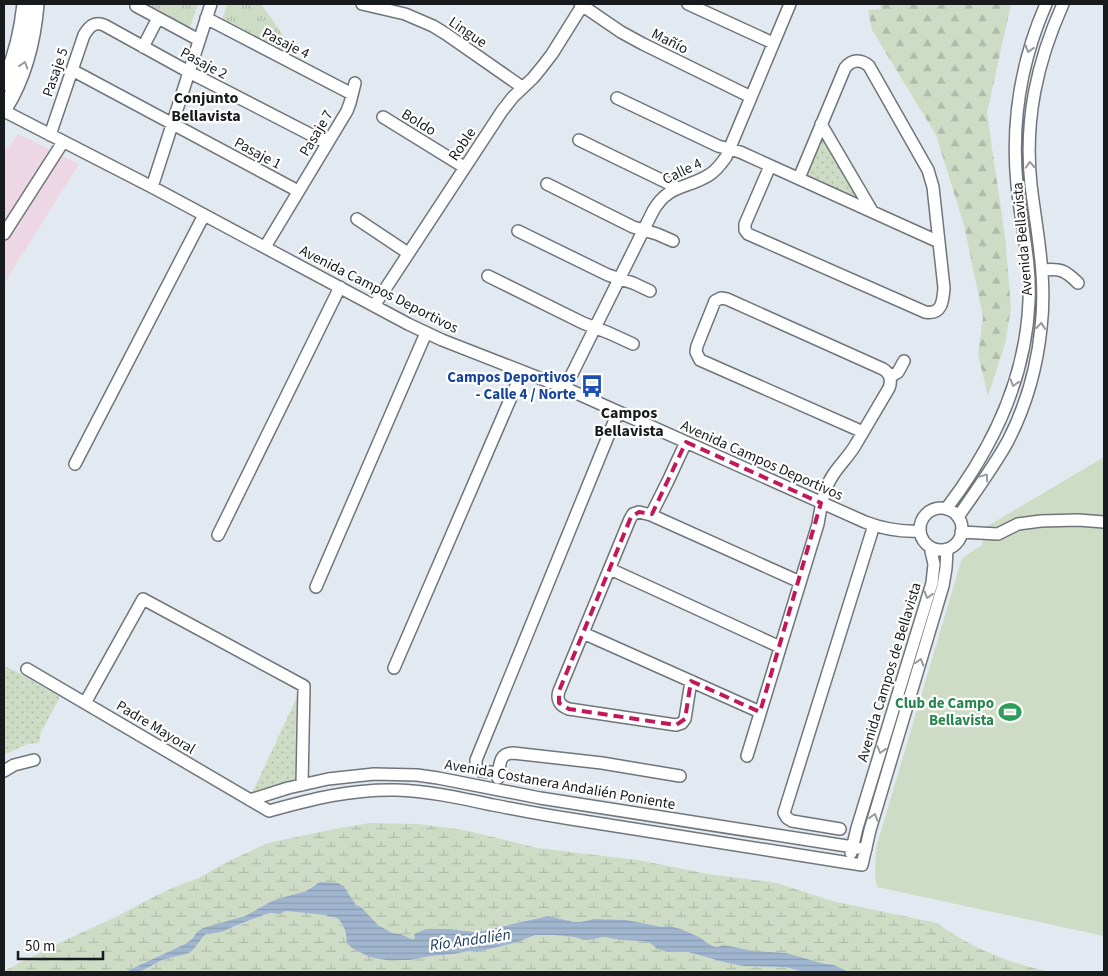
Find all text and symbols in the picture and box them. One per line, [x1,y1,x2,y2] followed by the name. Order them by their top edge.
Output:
[444,12,491,53] street label: Lingue
[258,23,314,65] street label: Pasaje 4
[648,23,692,60] street label: Mañío
[176,42,231,85] street label: Pasaje 2
[37,45,74,100] street label: Pasaje 5
[1025,45,1035,53] one-way arrow
[19,62,29,70] one-way arrow
[171,87,241,127] district label: Conjunto Bellavista
[397,104,440,141] street label: Boldo
[294,106,339,160] street label: Pasaje 7
[444,123,481,165] street label: Roble
[230,132,285,175] street label: Pasaje 1
[659,153,706,190] street label: Calle 4
[1025,160,1035,168] one-way arrow
[1007,181,1038,296] street label: Avenida Bellavista
[296,240,462,339] street label: Avenida Campos Deportivos
[1035,322,1046,330] one-way arrow
[447,367,576,405] place label: Campos Deportivos - Calle 4 / Norte
[579,373,605,399] bus stop icon: Campos Deportivos - Calle 4 / Norte
[1009,378,1019,387] one-way arrow
[594,402,664,442] district label: Campos Bellavista
[677,415,846,506] street label: Avenida Campos Deportivos
[979,473,989,482] one-way arrow
[852,580,927,764] street label: Avenida Campos de Bellavista
[924,590,934,598] one-way arrow
[915,658,925,666] one-way arrow
[895,693,994,731] place label: Club de Campo Bellavista
[112,696,199,759] street label: Padre Mayoral
[997,699,1023,725] sports icon: Club de Campo Bellavista
[876,746,886,754] one-way arrow
[443,754,677,815] street label: Avenida Costanera Andalién Poniente
[868,814,878,822] one-way arrow
[428,923,512,957] water label: Río Andalién
[18,928,102,960] scale bar
[25,936,55,957] text: 50 m

